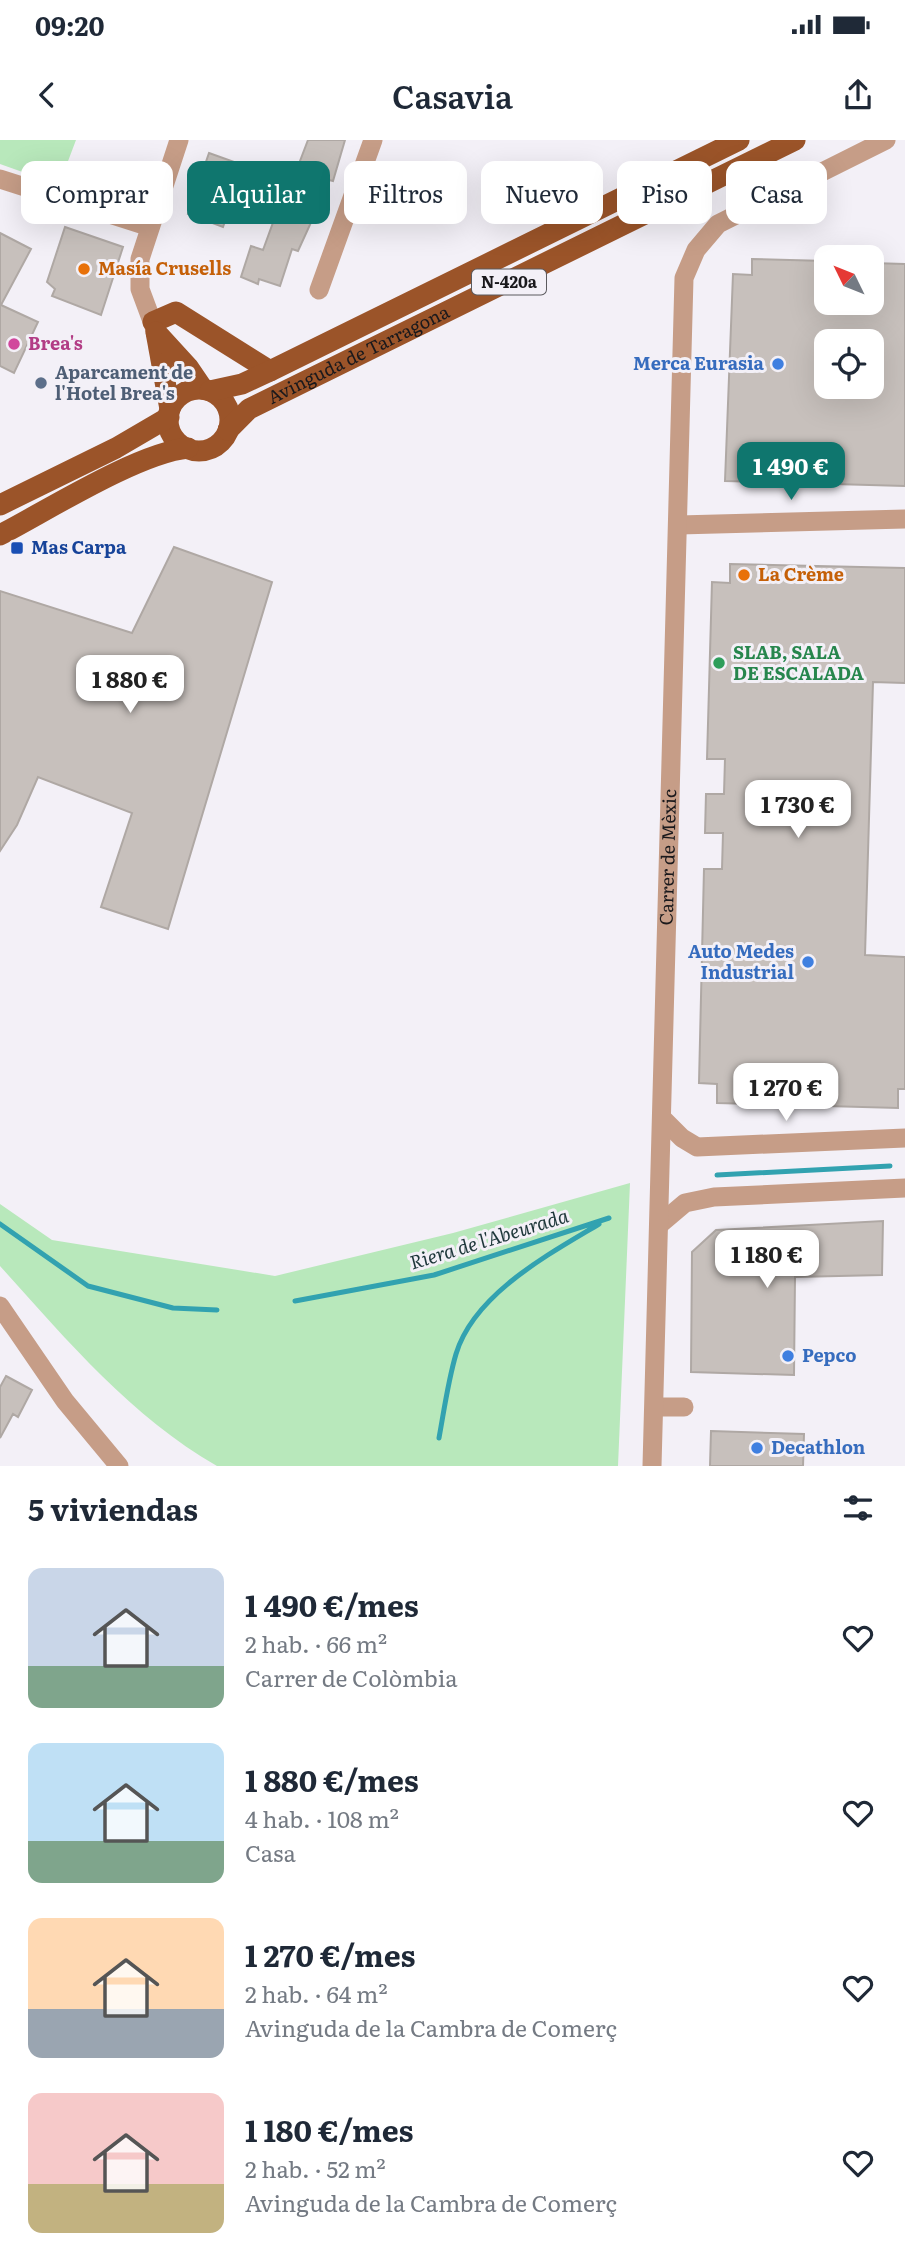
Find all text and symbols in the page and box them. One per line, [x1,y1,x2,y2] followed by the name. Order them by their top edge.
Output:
[35,5,104,44] text: 09:20
[392,71,513,119] text: Casavia
[28,76,66,114] icon: back
[839,76,877,114] icon: share
[21,161,173,224] chip: Comprar
[187,161,330,224] chip: Alquilar
[344,161,467,224] chip: Filtros
[481,161,603,224] chip: Nuevo
[617,161,712,224] chip: Piso
[726,161,827,224] chip: Casa
[814,245,884,315] north arrow
[814,245,884,399] map controls
[98,254,231,281] place label: Masía Crusells
[76,261,92,277] marker: Masía Crusells
[472,270,546,294] road number: N-420a
[262,297,454,410] street label: Avinguda de Tarragona
[28,329,83,356] place label: Brea's
[814,329,884,399] button: locate
[6,336,22,352] marker: Brea's
[633,349,765,376] place label: Merca Eurasia
[770,356,786,372] marker: Merca Eurasia
[55,358,193,406] place label: Aparcament de l'Hotel Brea's
[33,375,49,391] marker: Aparcament de l'Hotel Brea's
[726,442,856,502] pin: 1 490 €
[753,448,829,482] text: 1 490 €
[31,533,127,560] place label: Mas Carpa
[9,540,25,556] marker: Mas Carpa
[758,560,844,587] place label: La Crème
[736,567,752,583] marker: La Crème
[733,638,864,686] place label: SLAB, SALA DE ESCALADA
[711,655,727,671] marker: SLAB, SALA DE ESCALADA
[65,656,195,715] pin: 1 880 €
[92,661,168,695] text: 1 880 €
[733,780,863,840] pin: 1 730 €
[761,786,835,820] text: 1 730 €
[652,789,682,926] street label: Carrer de Mèxic
[688,937,794,985] place label: Auto Medes Industrial
[800,954,816,970] marker: Auto Medes Industrial
[721,1063,851,1123] pin: 1 270 €
[749,1069,823,1103] text: 1 270 €
[406,1201,572,1276] water label: Riera de l'Abeurada
[702,1230,832,1290] pin: 1 180 €
[731,1236,803,1270] text: 1 180 €
[802,1341,856,1368] place label: Pepco
[780,1348,796,1364] marker: Pepco
[771,1433,866,1460] place label: Decathlon
[749,1440,765,1456] marker: Decathlon
[28,1486,198,1530] text: 5 viviendas
[839,1489,877,1527] icon: filters
[245,1582,419,1626] text: 1 490 €/mes
[84,1596,168,1680] icon: home
[839,1619,877,1657] icon: heart
[245,1626,387,1660] text: 2 hab. · 66 m²
[245,1660,458,1694] text: Carrer de Colòmbia
[245,1757,419,1801] text: 1 880 €/mes
[84,1771,168,1855] icon: home
[839,1794,877,1832] icon: heart
[245,1801,399,1835] text: 4 hab. · 108 m²
[245,1835,296,1869] text: Casa
[245,1932,415,1976] text: 1 270 €/mes
[84,1946,168,2030] icon: home
[839,1969,877,2007] icon: heart
[245,1976,388,2010] text: 2 hab. · 64 m²
[245,2010,617,2044] text: Avinguda de la Cambra de Comerç
[245,2107,414,2151] text: 1 180 €/mes
[84,2121,168,2205] icon: home
[839,2144,877,2182] icon: heart
[245,2151,386,2185] text: 2 hab. · 52 m²
[245,2185,617,2219] text: Avinguda de la Cambra de Comerç

